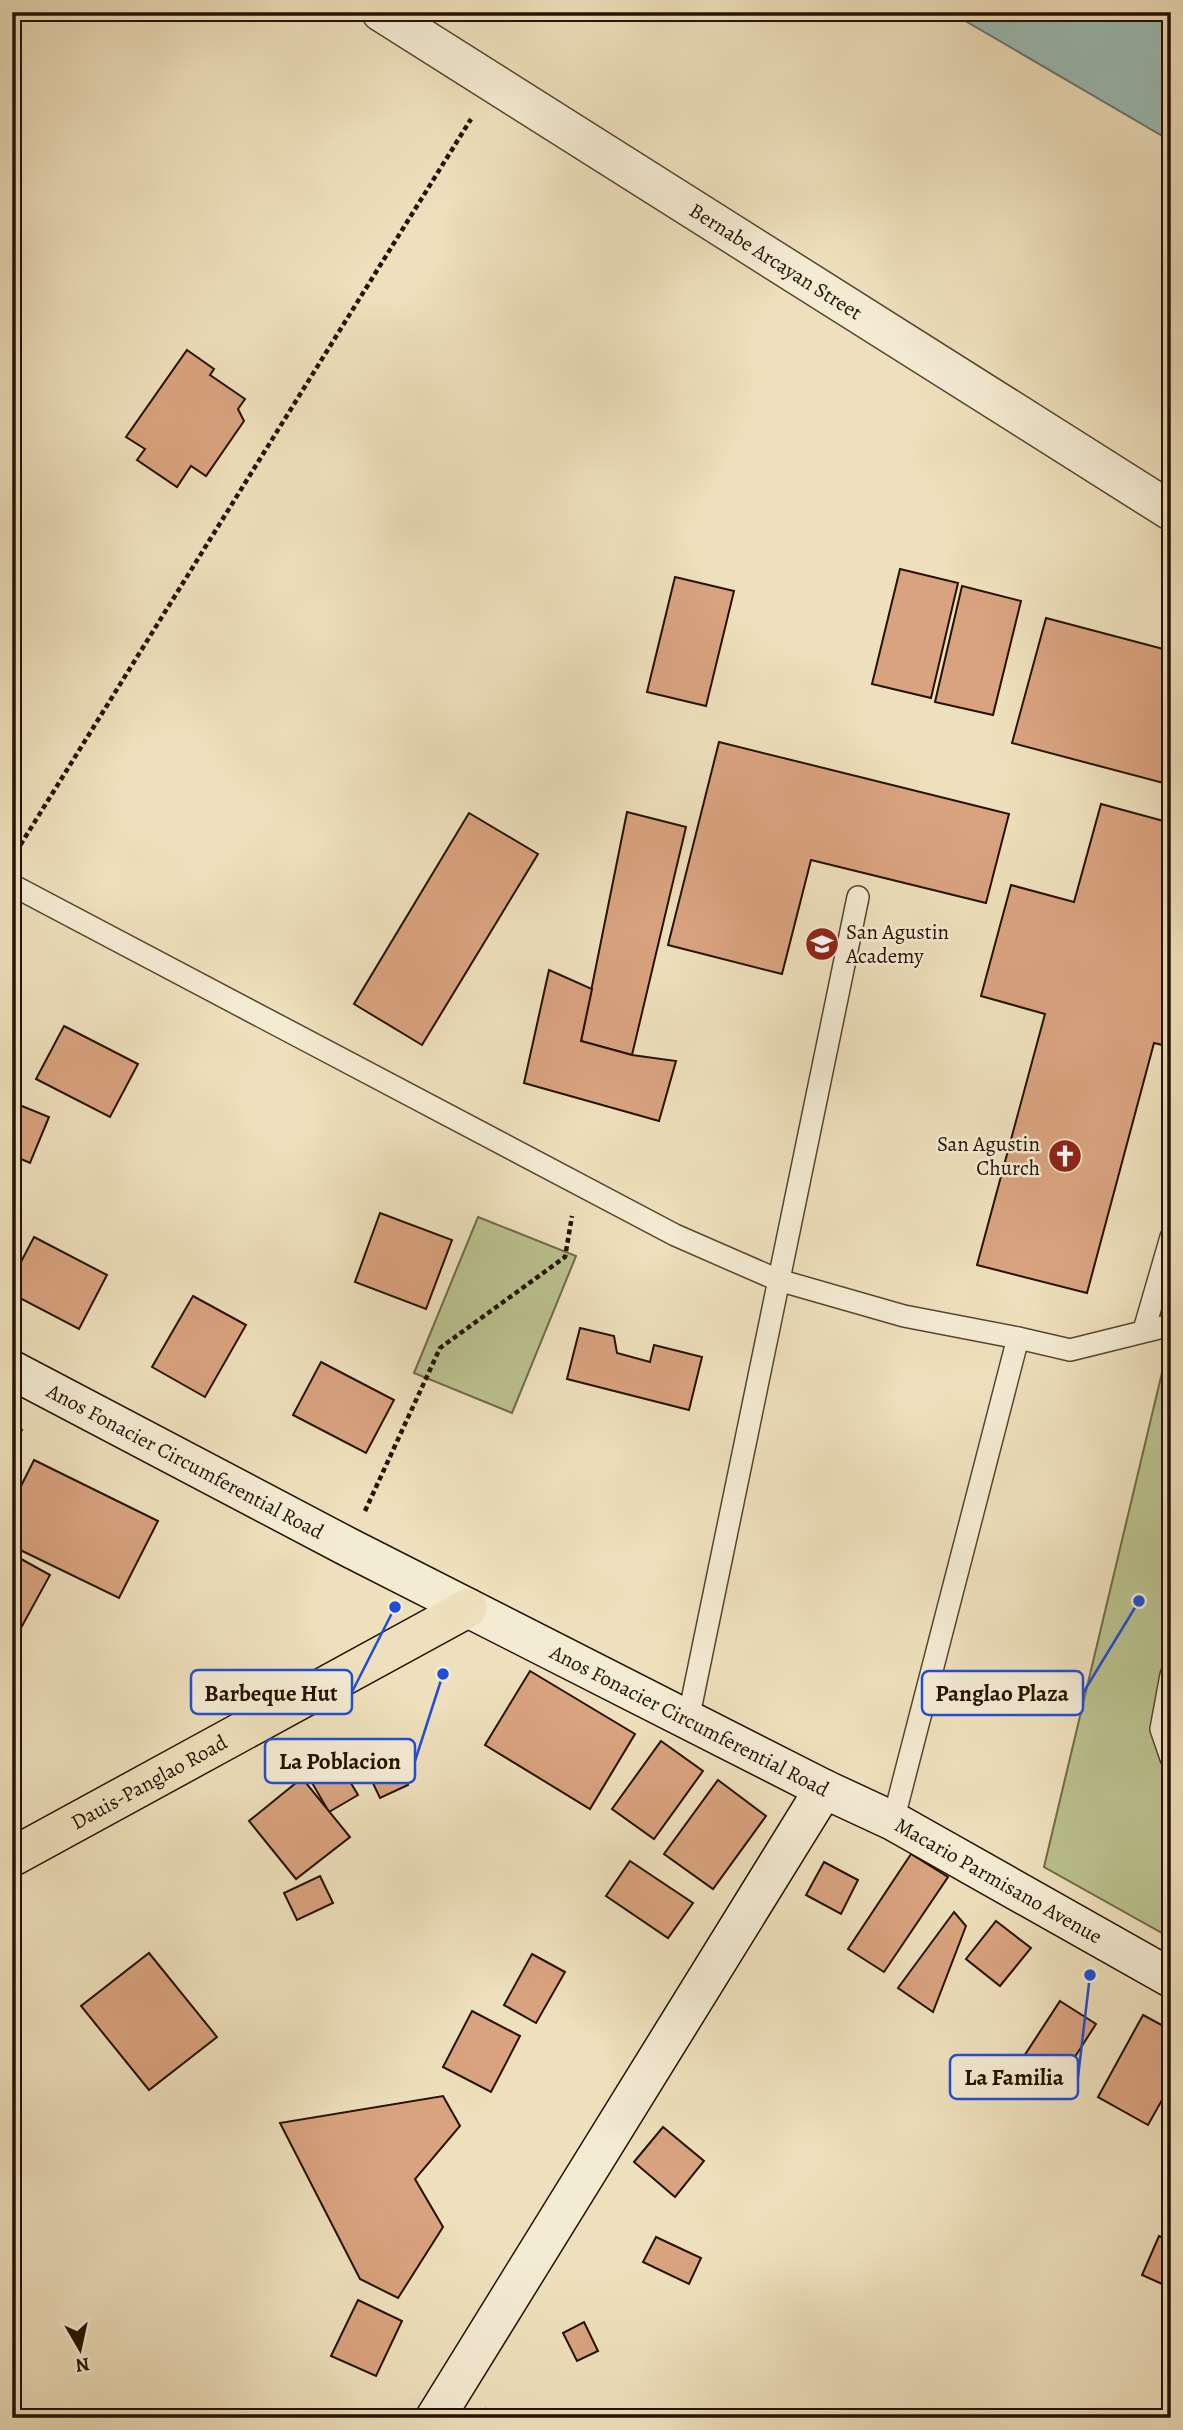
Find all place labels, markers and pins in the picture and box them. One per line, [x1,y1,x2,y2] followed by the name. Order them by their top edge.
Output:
[845,918,949,970] place label: San Agustin Academy
[803,925,841,963] school or university icon: San Agustin Academy
[937,1130,1040,1182] place label: San Agustin Church
[1046,1137,1084,1175] church icon: San Agustin Church
[191,1670,352,1714] callout: Barbeque Hut
[922,1671,1083,1715] callout: Panglao Plaza
[265,1739,415,1783] callout: La Poblacion
[950,2055,1078,2099] callout: La Familia

